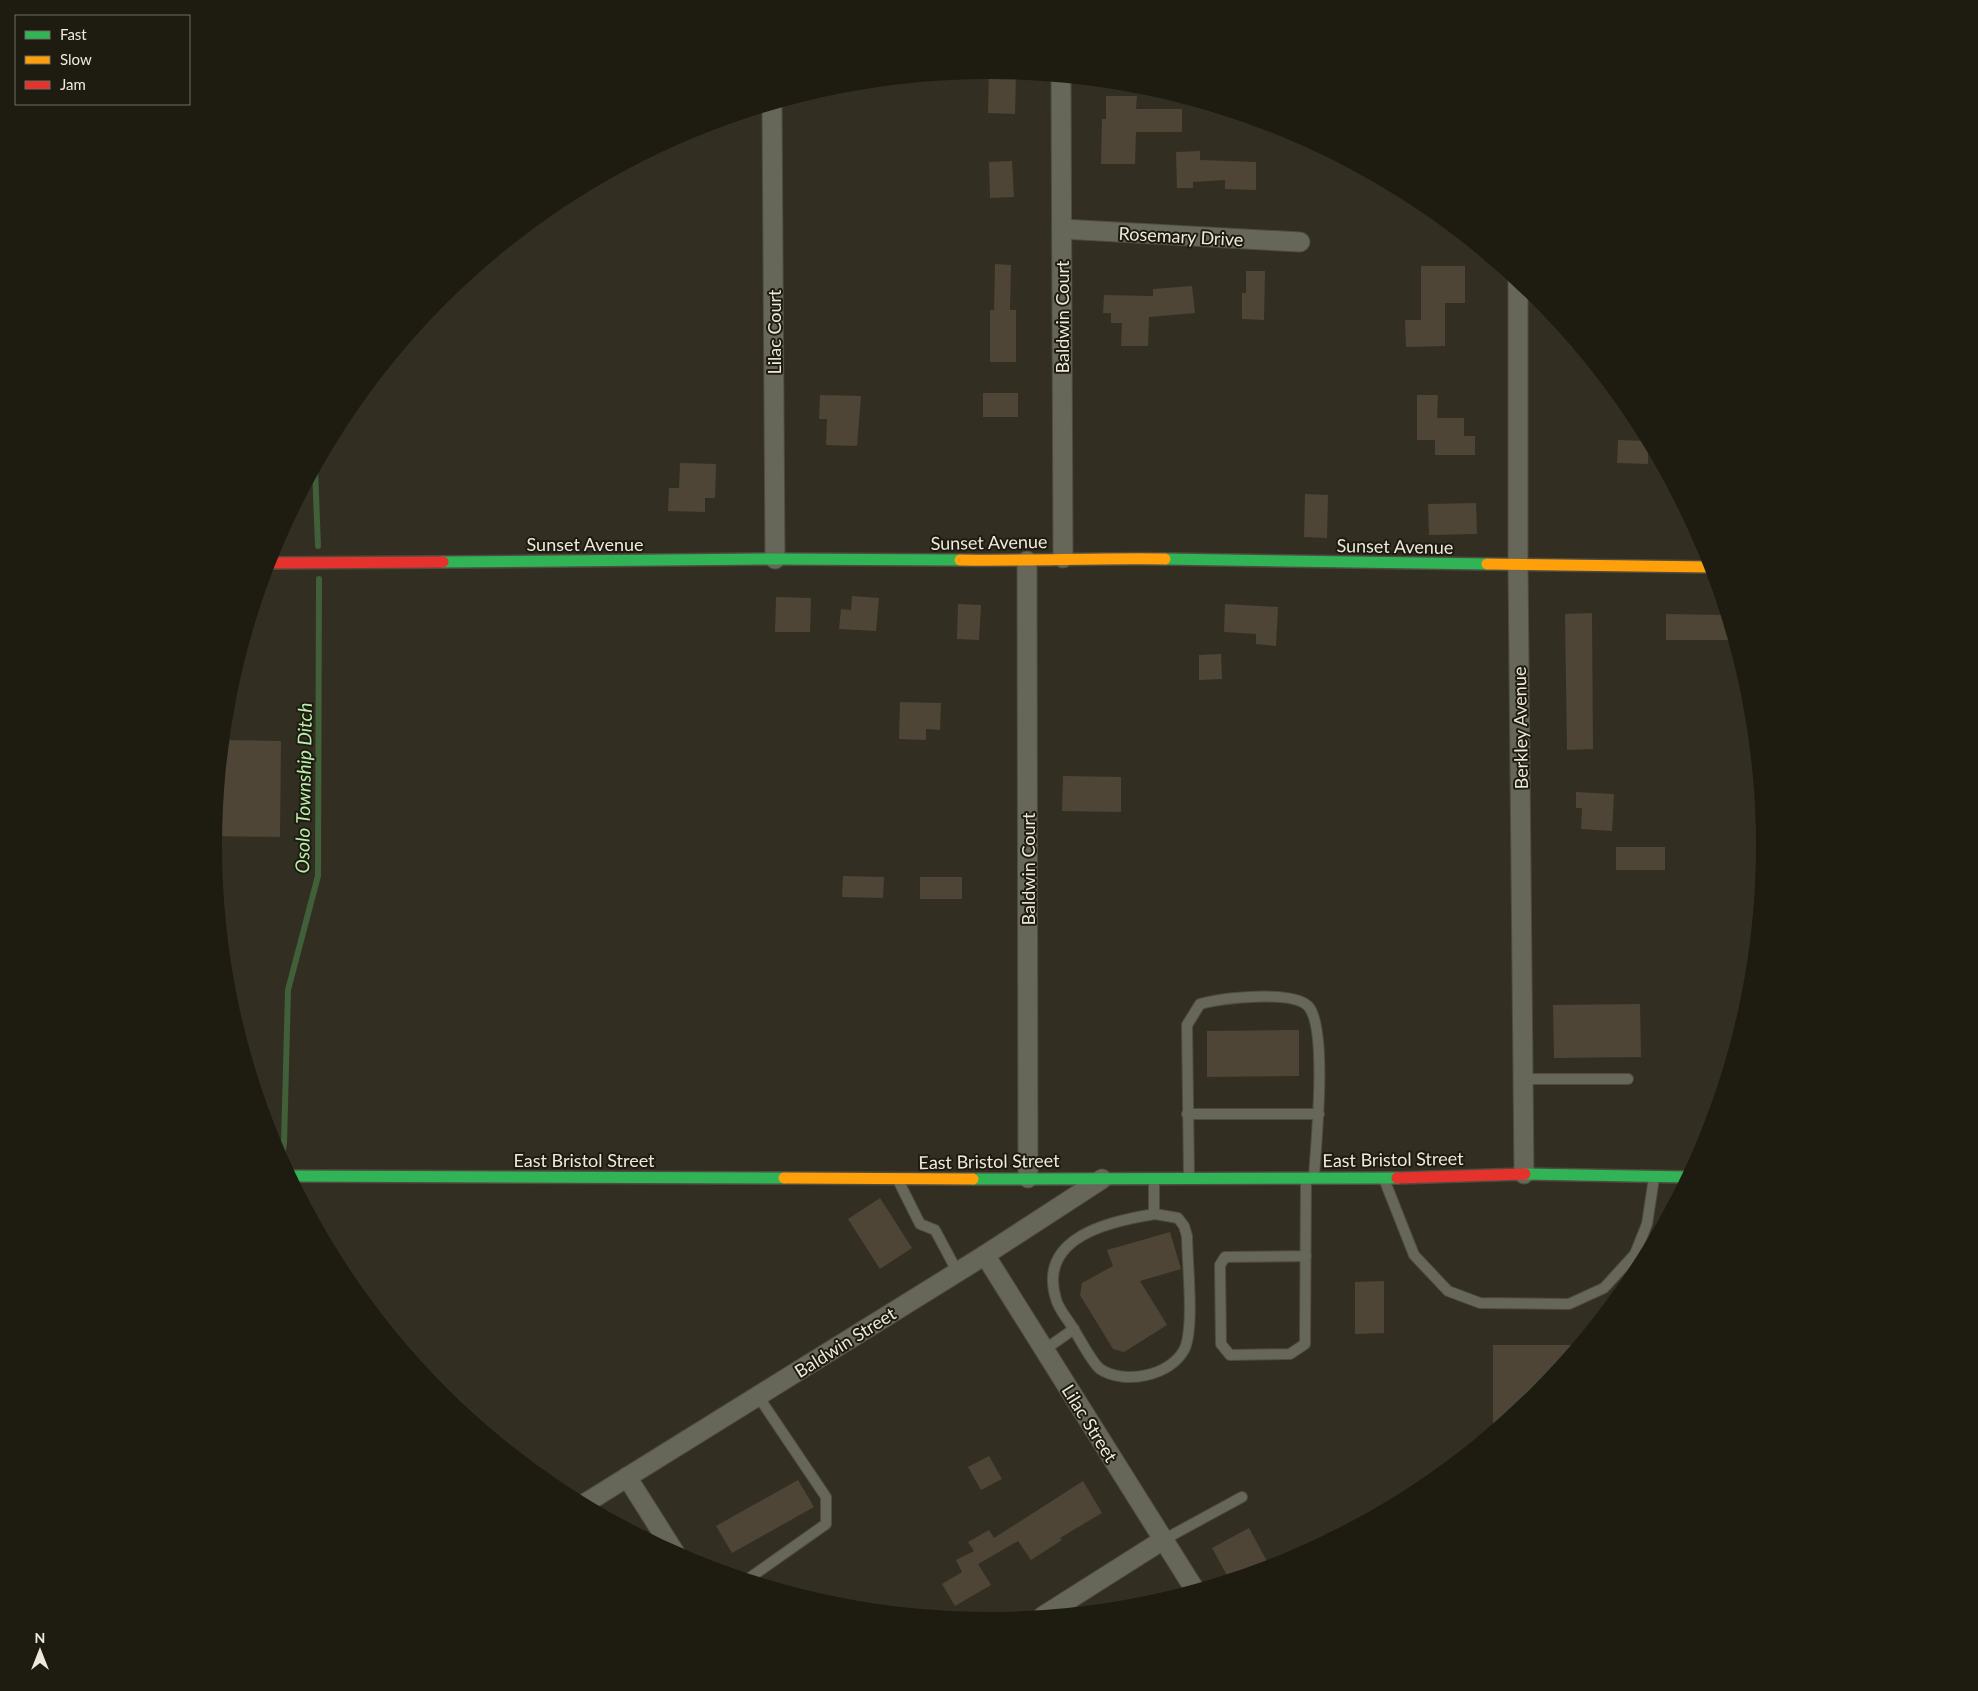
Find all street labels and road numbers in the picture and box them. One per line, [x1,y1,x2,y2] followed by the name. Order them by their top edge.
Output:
[1118,222,1244,250] street label: Rosemary Drive
[1051,260,1073,373] street label: Baldwin Court
[763,289,785,375] street label: Lilac Court
[930,530,1048,554] street label: Sunset Avenue
[527,533,643,555] street label: Sunset Avenue
[1336,534,1454,558] street label: Sunset Avenue
[1508,666,1532,790] street label: Berkley Avenue
[1017,812,1039,925] street label: Baldwin Court
[1322,1147,1464,1171] street label: East Bristol Street
[513,1149,655,1171] street label: East Bristol Street
[918,1149,1060,1173] street label: East Bristol Street
[790,1302,900,1382] street label: Baldwin Street
[1058,1380,1123,1466] street label: Lilac Street

